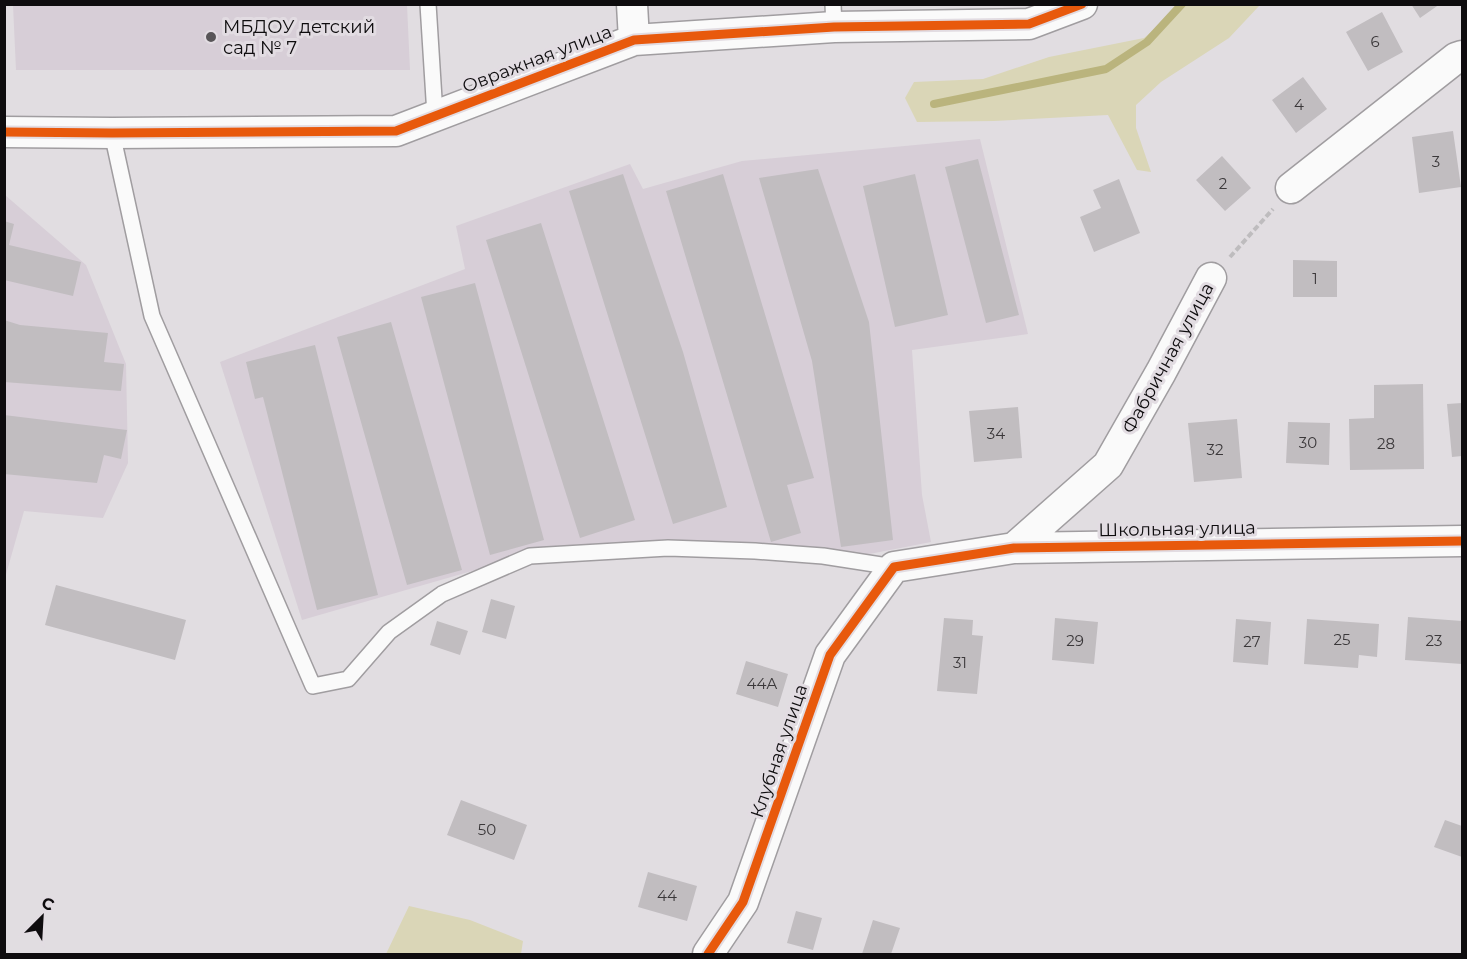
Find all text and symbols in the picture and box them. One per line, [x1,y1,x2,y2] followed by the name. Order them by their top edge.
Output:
[223,16,375,59] place label: МБДОУ детский сад № 7
[459,20,615,98] street label: Овражная улица
[204,30,218,44] marker: МБДОУ детский сад № 7
[1370,32,1380,51] house number: 6
[1294,95,1304,114] house number: 4
[1432,152,1440,171] house number: 3
[1219,174,1227,193] house number: 2
[1312,269,1318,288] house number: 1
[1117,279,1219,437] street label: Фабричная улица
[987,424,1005,443] house number: 34
[1299,433,1317,452] house number: 30
[1377,434,1395,453] house number: 28
[1207,440,1223,459] house number: 32
[1098,517,1256,541] street label: Школьная улица
[1333,630,1351,649] house number: 25
[1066,631,1084,650] house number: 29
[1426,631,1442,650] house number: 23
[1243,632,1261,651] house number: 27
[953,653,967,672] house number: 31
[747,674,778,693] house number: 44А
[746,681,812,821] street label: Клубная улица
[478,820,496,839] house number: 50
[657,886,677,905] house number: 44
[12,887,72,947] north arrow
[39,893,57,915] text: С

